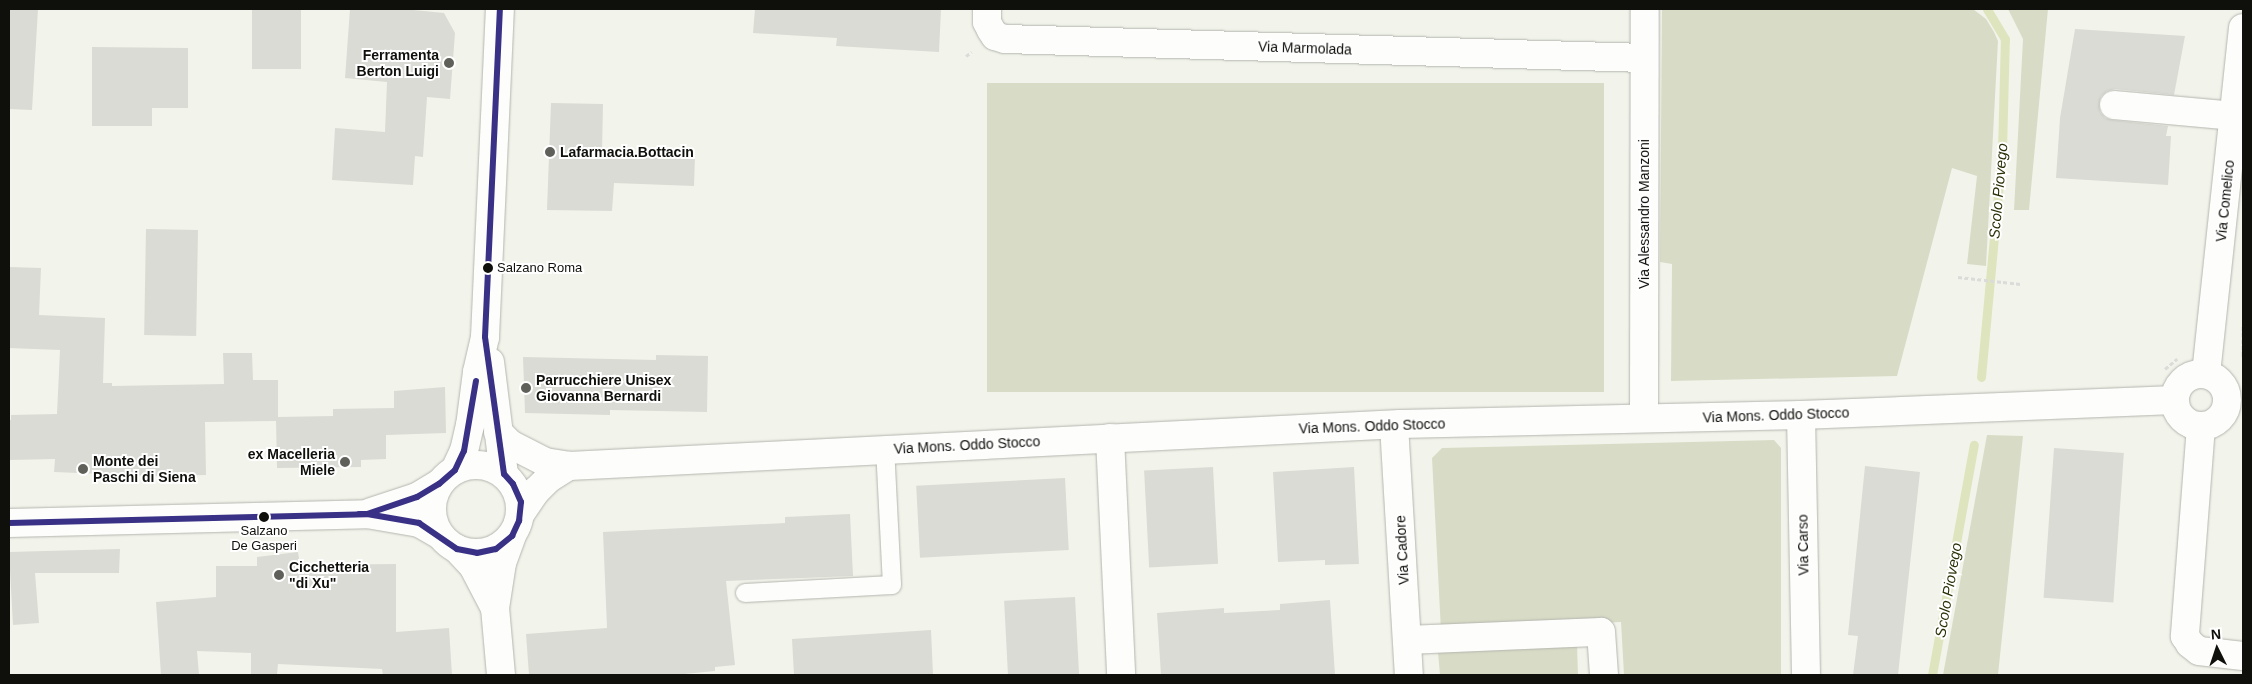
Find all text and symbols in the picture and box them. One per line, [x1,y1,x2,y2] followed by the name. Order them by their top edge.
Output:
[1258,38,1352,58] street label: Via Marmolada
[357,47,439,80] place label: Ferramenta Berton Luigi
[443,57,455,69] marker: Ferramenta Berton Luigi
[1636,139,1652,289] street label: Via Alessandro Manzoni
[1985,142,2011,240] water label: Scolo Piovego
[560,144,694,160] place label: Lafarmacia.Bottacin
[544,146,556,158] marker: Lafarmacia.Bottacin
[2212,159,2238,243] street label: Via Comelico
[497,260,582,276] place label: Salzano Roma
[483,263,493,273] marker: Salzano Roma
[536,372,671,404] place label: Parrucchiere Unisex Giovanna Bernardi
[520,382,532,394] marker: Parrucchiere Unisex Giovanna Bernardi
[1702,404,1850,426] street label: Via Mons. Oddo Stocco
[1298,415,1446,437] street label: Via Mons. Oddo Stocco
[893,433,1041,457] street label: Via Mons. Oddo Stocco
[248,446,335,478] place label: ex Macelleria Miele
[93,453,196,486] place label: Monte dei Paschi di Siena
[339,456,351,468] marker: ex Macelleria Miele
[77,463,89,475] marker: Monte dei Paschi di Siena
[259,512,269,522] marker: Salzano De Gasperi
[1794,514,1812,576] street label: Via Carso
[1392,515,1412,585] street label: Via Cadore
[231,524,297,555] place label: Salzano De Gasperi
[1931,541,1965,639] water label: Scolo Piovego
[289,559,369,592] place label: Cicchetteria "di Xu"
[273,569,285,581] marker: Cicchetteria "di Xu"
[2192,624,2242,674] north arrow
[2210,626,2222,642] text: N

